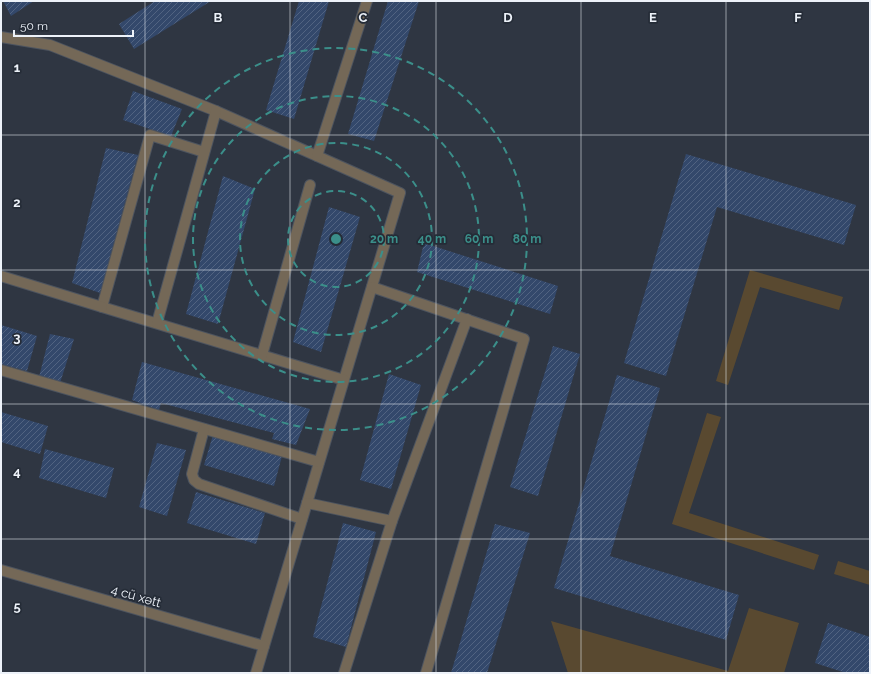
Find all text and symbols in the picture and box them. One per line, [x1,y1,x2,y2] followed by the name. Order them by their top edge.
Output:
[214,10,223,25] text: B
[359,10,368,25] text: C
[503,10,513,25] text: D
[649,10,657,25] text: E
[794,10,802,25] text: F
[14,12,133,38] scale bar
[20,19,48,33] text: 50 m
[14,60,21,75] text: 1
[13,195,21,210] text: 2
[329,232,343,246] centre of rings
[370,232,398,246] text: 20 m
[418,232,446,246] text: 40 m
[465,232,493,246] text: 60 m
[513,232,541,246] text: 80 m
[13,330,21,345] text: 3
[13,464,21,479] text: 4
[109,582,163,610] street label: 4 cü xətt
[13,599,21,614] text: 5

